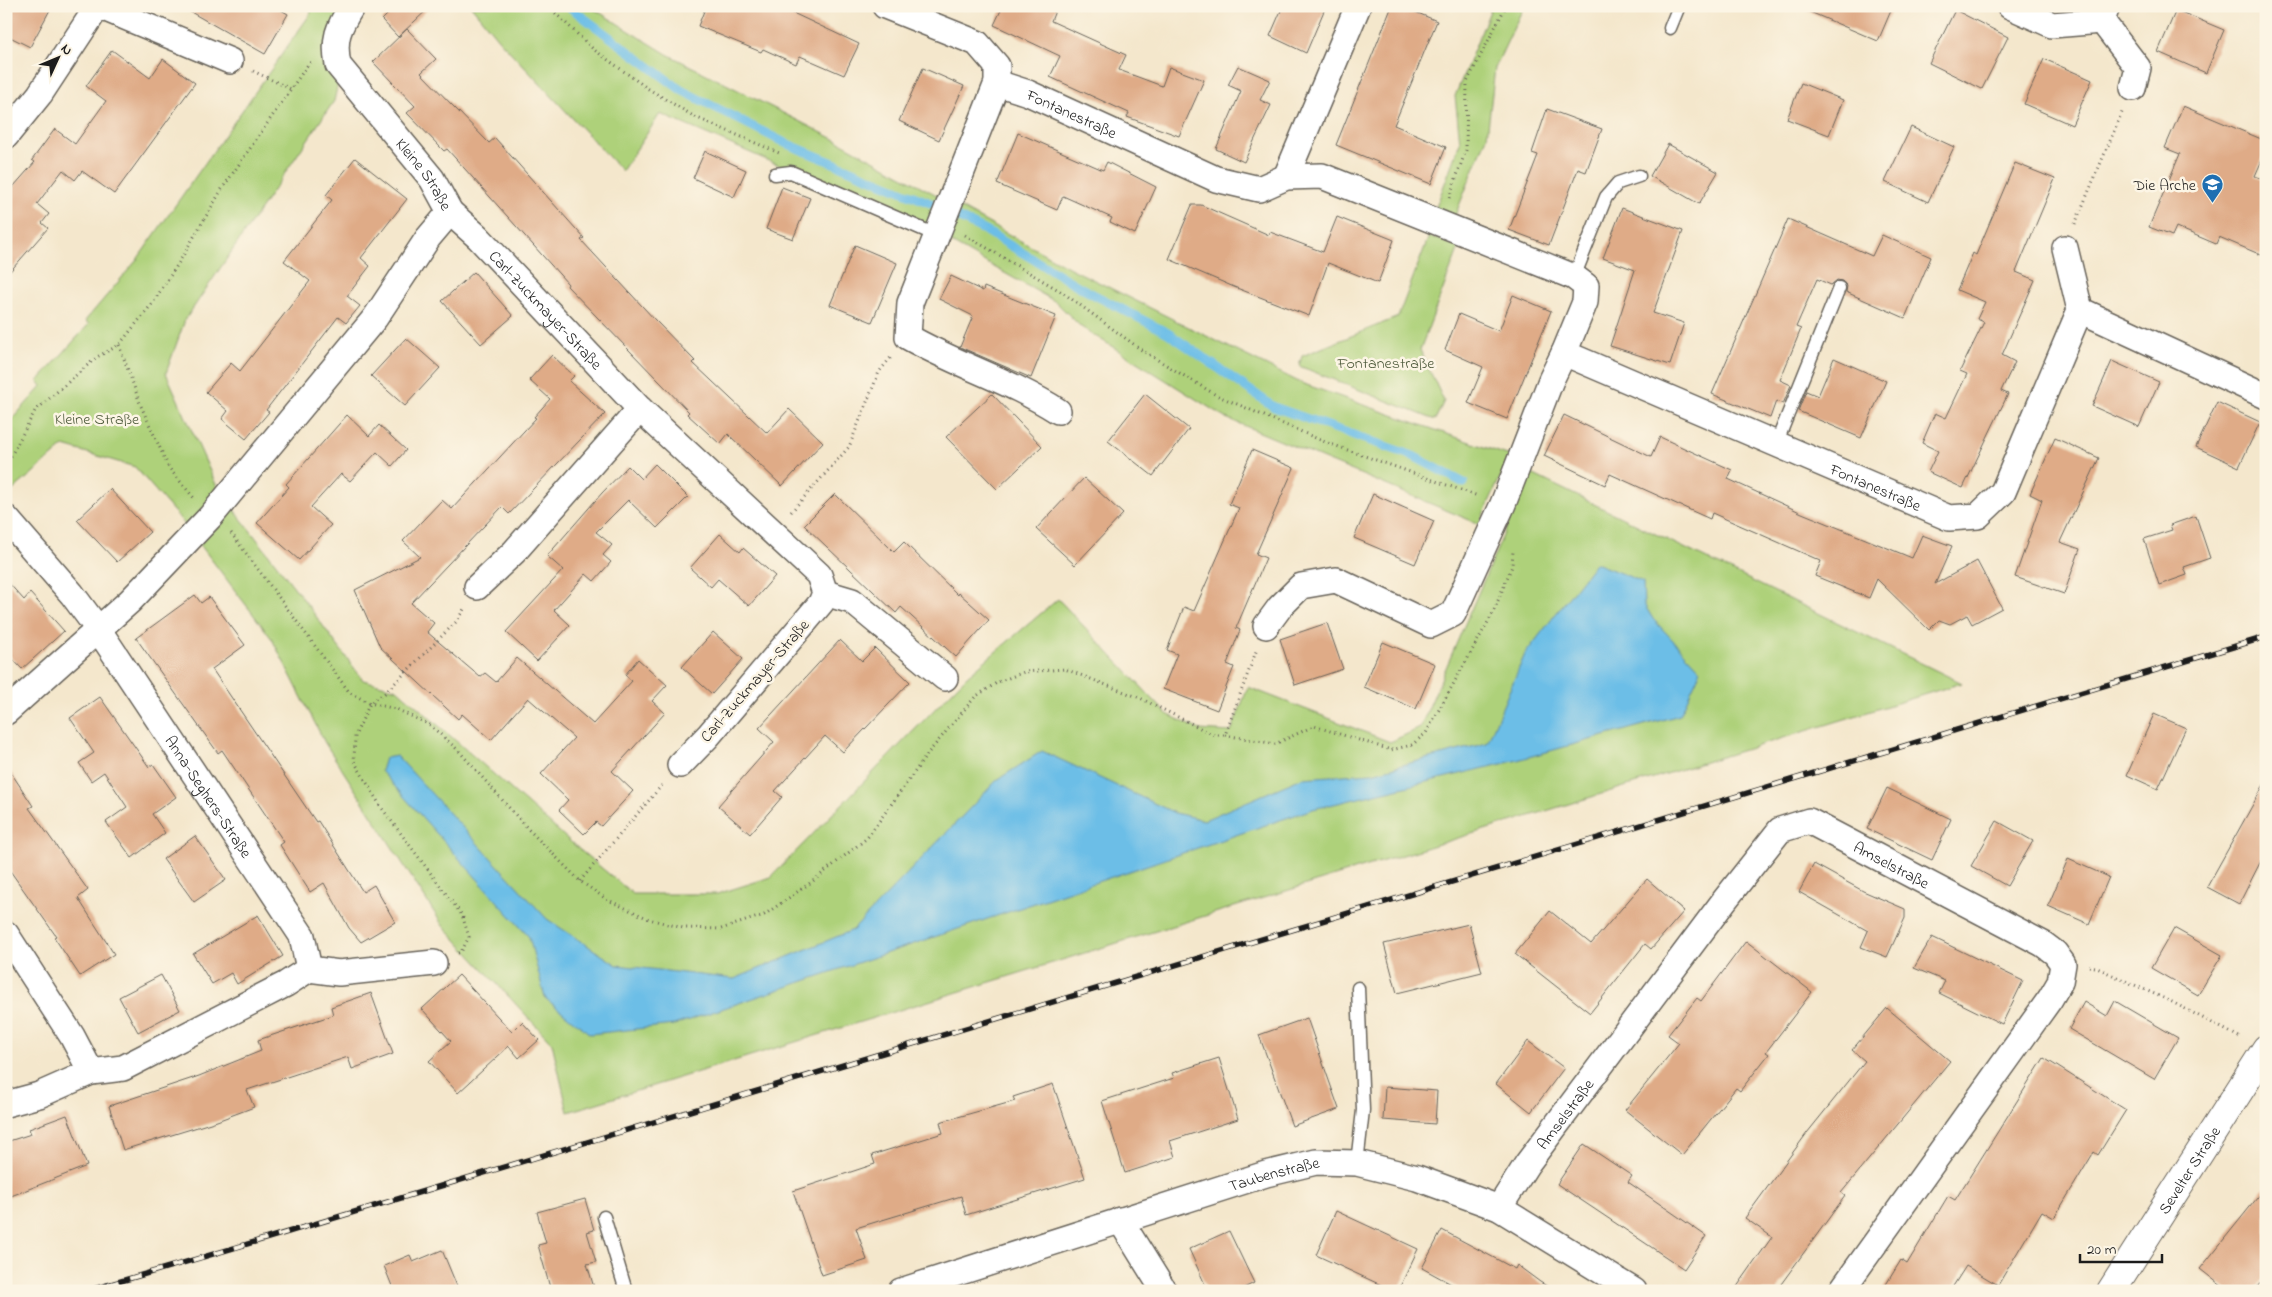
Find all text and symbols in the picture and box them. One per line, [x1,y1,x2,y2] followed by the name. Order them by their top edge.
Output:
[32,32,82,82] north arrow
[55,39,77,61] text: N
[1021,83,1121,146] street label: Fontanestraße
[389,134,457,216] street label: Kleine Straße
[2200,172,2224,203] school or university icon: Die Arche
[2133,174,2197,198] place label: Die Arche
[482,246,608,376] street label: Carl-Zuckmayer-Straße
[1337,352,1435,376] park label: Fontanestraße
[55,408,140,432] park label: Kleine Straße
[1825,458,1925,519] street label: Fontanestraße
[695,614,816,748] street label: Carl-Zuckmayer-Straße
[158,731,257,864] street label: Anna-Seghers-Straße
[1848,836,1934,897] street label: Amselstraße
[1532,1074,1601,1155] street label: Amselstraße
[2153,1121,2228,1220] street label: Sevelter Straße
[1226,1151,1323,1199] street label: Taubenstraße
[2080,1232,2162,1264] scale bar
[2087,1239,2117,1261] text: 20 m

